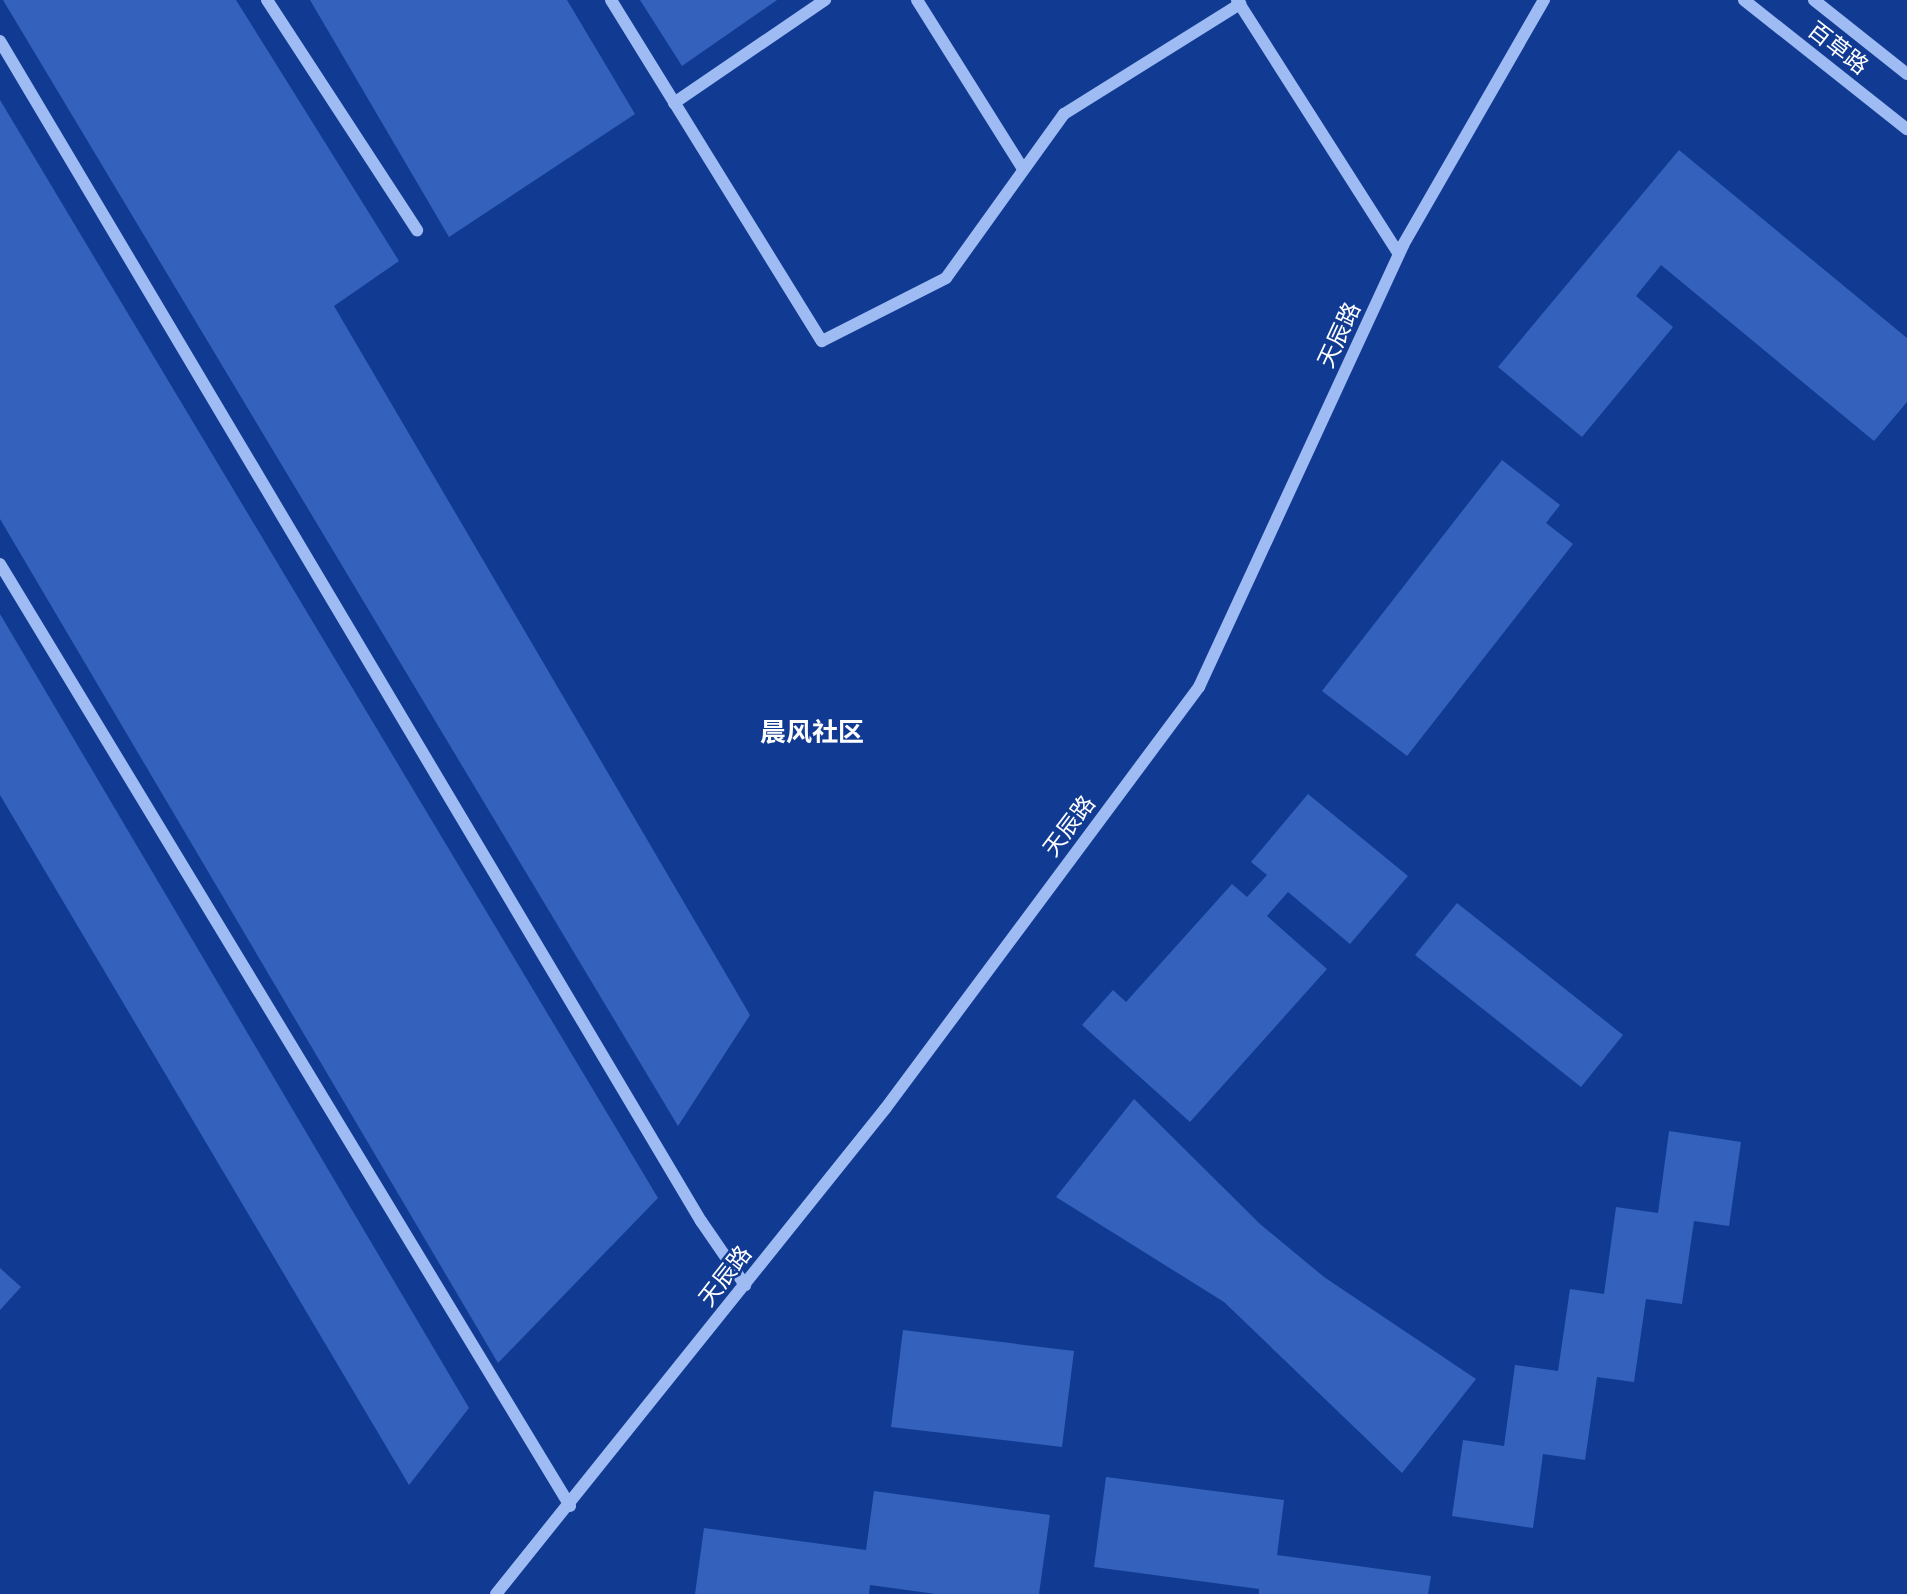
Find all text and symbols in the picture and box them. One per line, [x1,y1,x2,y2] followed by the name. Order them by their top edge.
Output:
[1802,16,1874,80] street label: 百草路
[1312,298,1366,372] street label: 天辰路
[760,717,864,749] district label: 晨风社区
[1037,790,1101,862] street label: 天辰路
[693,1240,757,1312] street label: 天辰路

